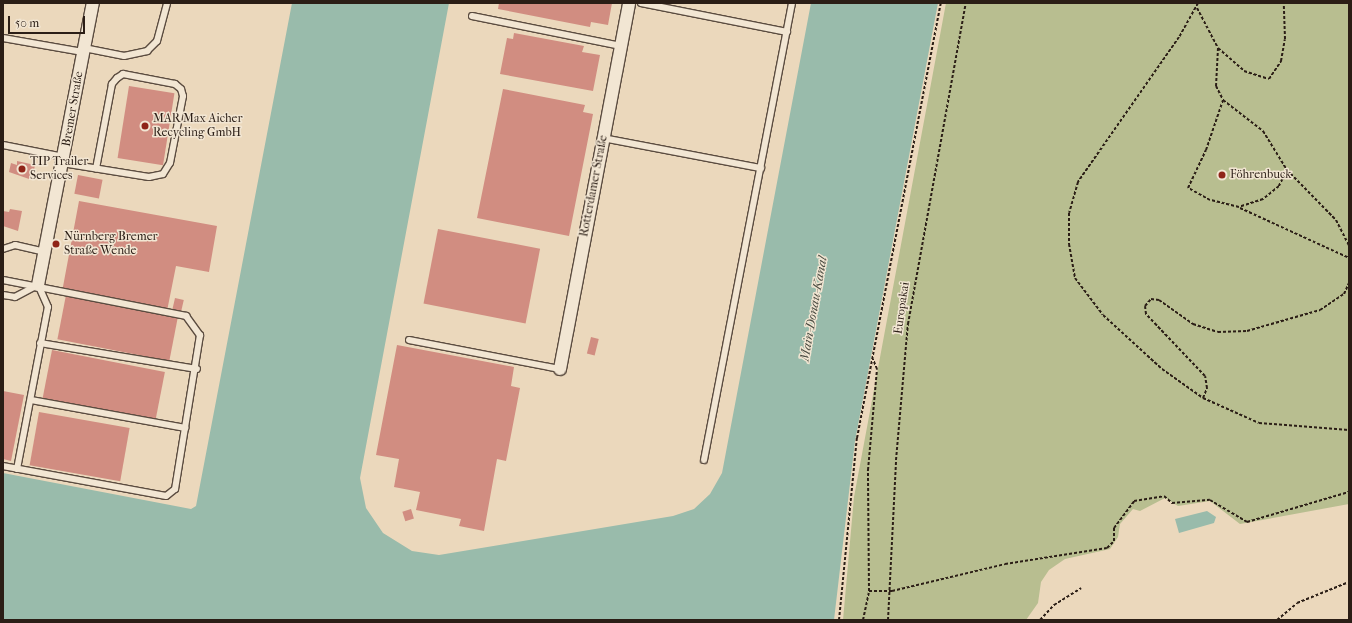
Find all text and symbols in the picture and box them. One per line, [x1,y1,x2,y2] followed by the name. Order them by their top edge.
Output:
[10,8,87,34] scale bar
[15,16,39,30] text: 50 m
[59,70,87,148] street label: Bremer Straße
[153,112,243,140] place label: MAR Max Aicher Recycling GmbH
[140,121,150,131] marker: MAR Max Aicher Recycling GmbH
[577,134,611,238] street label: Rotterdamer Straße
[30,155,88,183] place label: TIP Trailer Services
[17,164,27,174] marker: TIP Trailer Services
[1230,168,1291,182] place label: Föhrenbuck
[1217,170,1227,180] marker: Föhrenbuck
[64,230,158,258] place label: Nürnberg Bremer Straße Wende
[51,239,61,249] marker: Nürnberg Bremer Straße Wende
[797,255,831,363] water label: Main-Donau-Kanal
[891,281,913,335] street label: Europakai

